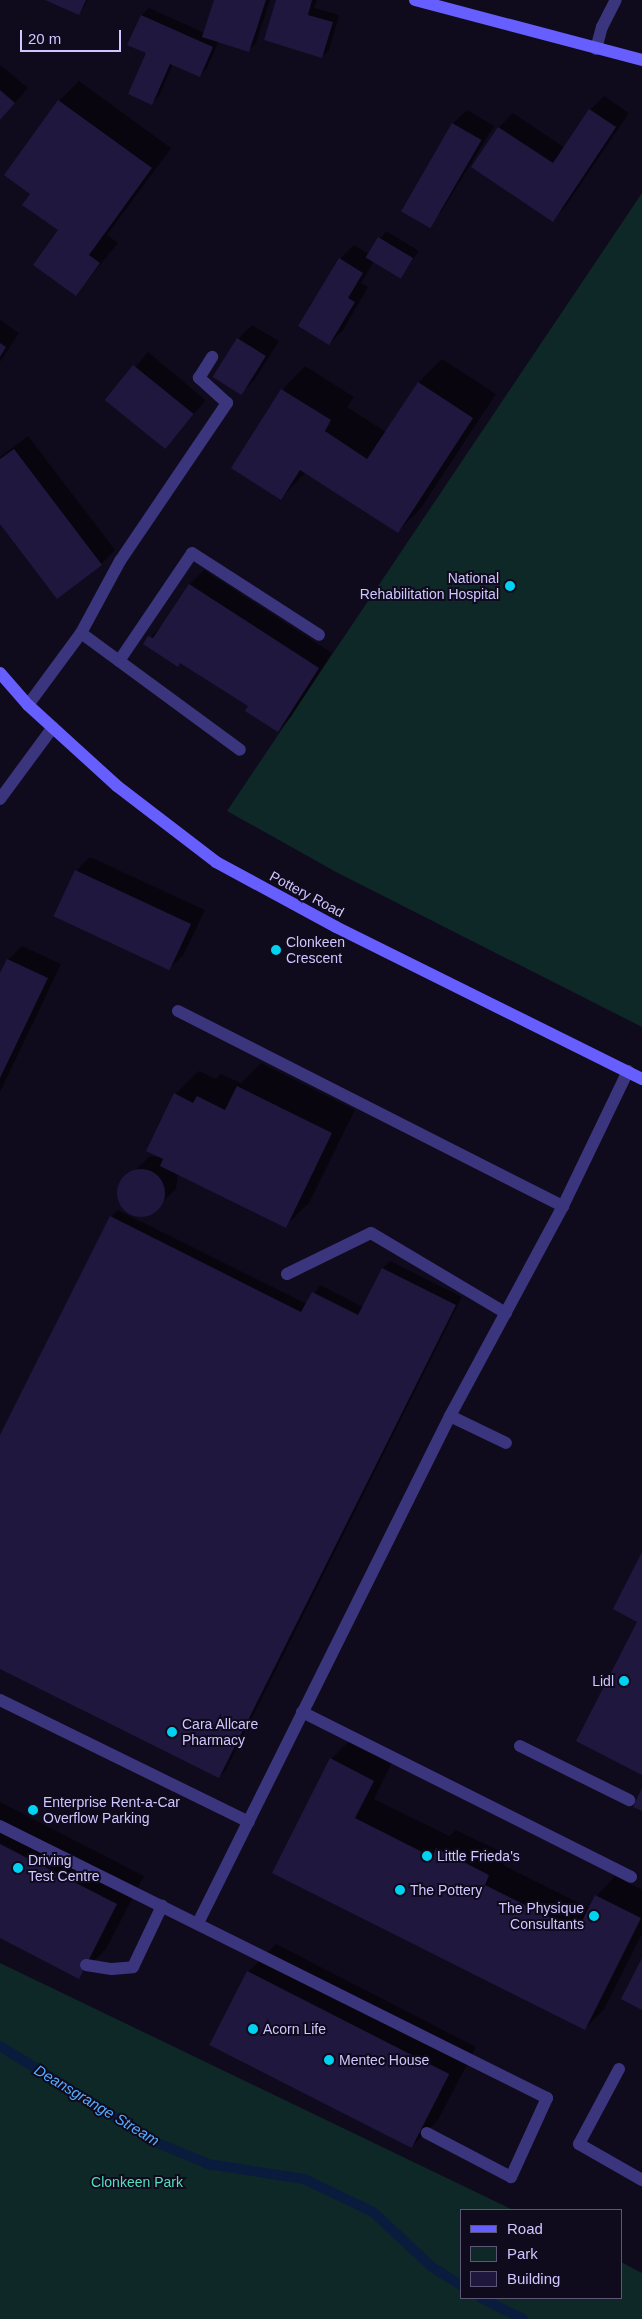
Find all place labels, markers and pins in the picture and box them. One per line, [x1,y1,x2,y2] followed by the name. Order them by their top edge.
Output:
[360,570,499,602] place label: National Rehabilitation Hospital
[503,579,517,593] marker: National Rehabilitation Hospital
[286,934,345,966] place label: Clonkeen Crescent
[270,944,282,956] marker: Clonkeen Crescent
[592,1673,614,1689] place label: Lidl
[618,1675,630,1687] marker: Lidl
[182,1716,259,1748] place label: Cara Allcare Pharmacy
[166,1726,178,1738] marker: Cara Allcare Pharmacy
[43,1794,180,1826] place label: Enterprise Rent-a-Car Overflow Parking
[27,1804,39,1816] marker: Enterprise Rent-a-Car Overflow Parking
[437,1848,520,1864] place label: Little Frieda's
[421,1850,433,1862] marker: Little Frieda's
[28,1852,100,1884] place label: Driving Test Centre
[12,1862,24,1874] marker: Driving Test Centre
[410,1882,482,1898] place label: The Pottery
[394,1884,406,1896] marker: The Pottery
[498,1900,584,1932] place label: The Physique Consultants
[588,1910,600,1922] marker: The Physique Consultants
[263,2021,326,2037] place label: Acorn Life
[247,2023,259,2035] marker: Acorn Life
[339,2052,429,2068] place label: Mentec House
[323,2054,335,2066] marker: Mentec House

